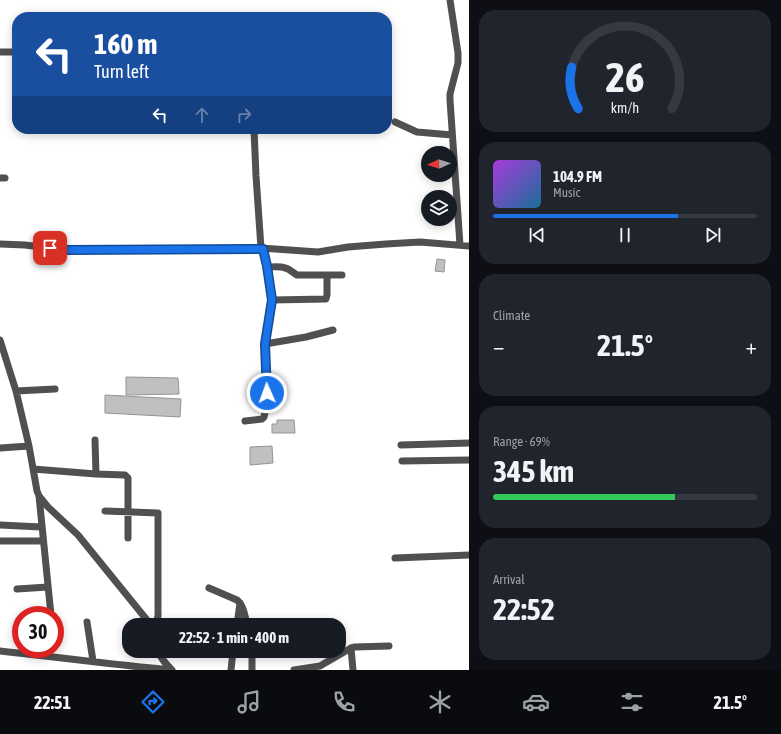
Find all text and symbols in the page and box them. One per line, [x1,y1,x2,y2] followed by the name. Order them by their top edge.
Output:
[28,28,80,80] icon: left
[94,28,157,60] text: 160 m
[605,53,645,101] text: 26
[94,61,149,82] text: Turn left
[611,100,639,116] text: km/h
[149,104,171,126] icon: left
[191,104,213,126] icon: ahead
[233,104,255,126] icon: right
[421,146,457,182] north arrow
[421,146,457,226] map controls
[553,168,602,185] text: 104.9 FM
[553,185,580,200] text: Music
[421,190,457,226] button: layers
[526,224,548,246] icon: previous
[614,224,636,246] icon: pause
[702,224,724,246] icon: next
[33,231,67,265] pin
[39,237,61,259] icon: arrive
[493,308,530,323] text: Climate
[597,328,653,362] text: 21.5°
[493,333,504,359] text: −
[746,333,757,359] text: +
[246,372,288,414] position arrow
[493,434,550,449] text: Range · 69%
[493,454,574,488] text: 345 km
[493,572,525,587] text: Arrival
[493,592,555,626] text: 22:52
[12,606,64,658] speed limit sign: 30
[179,629,289,646] text: 22:52 · 1 min · 400 m
[139,688,167,716] icon: directions
[235,688,263,716] icon: music
[330,688,358,716] icon: phone
[426,688,454,716] icon: climate
[522,688,550,716] icon: car
[618,688,646,716] icon: filters
[34,692,71,713] text: 22:51
[714,692,747,713] text: 21.5°

